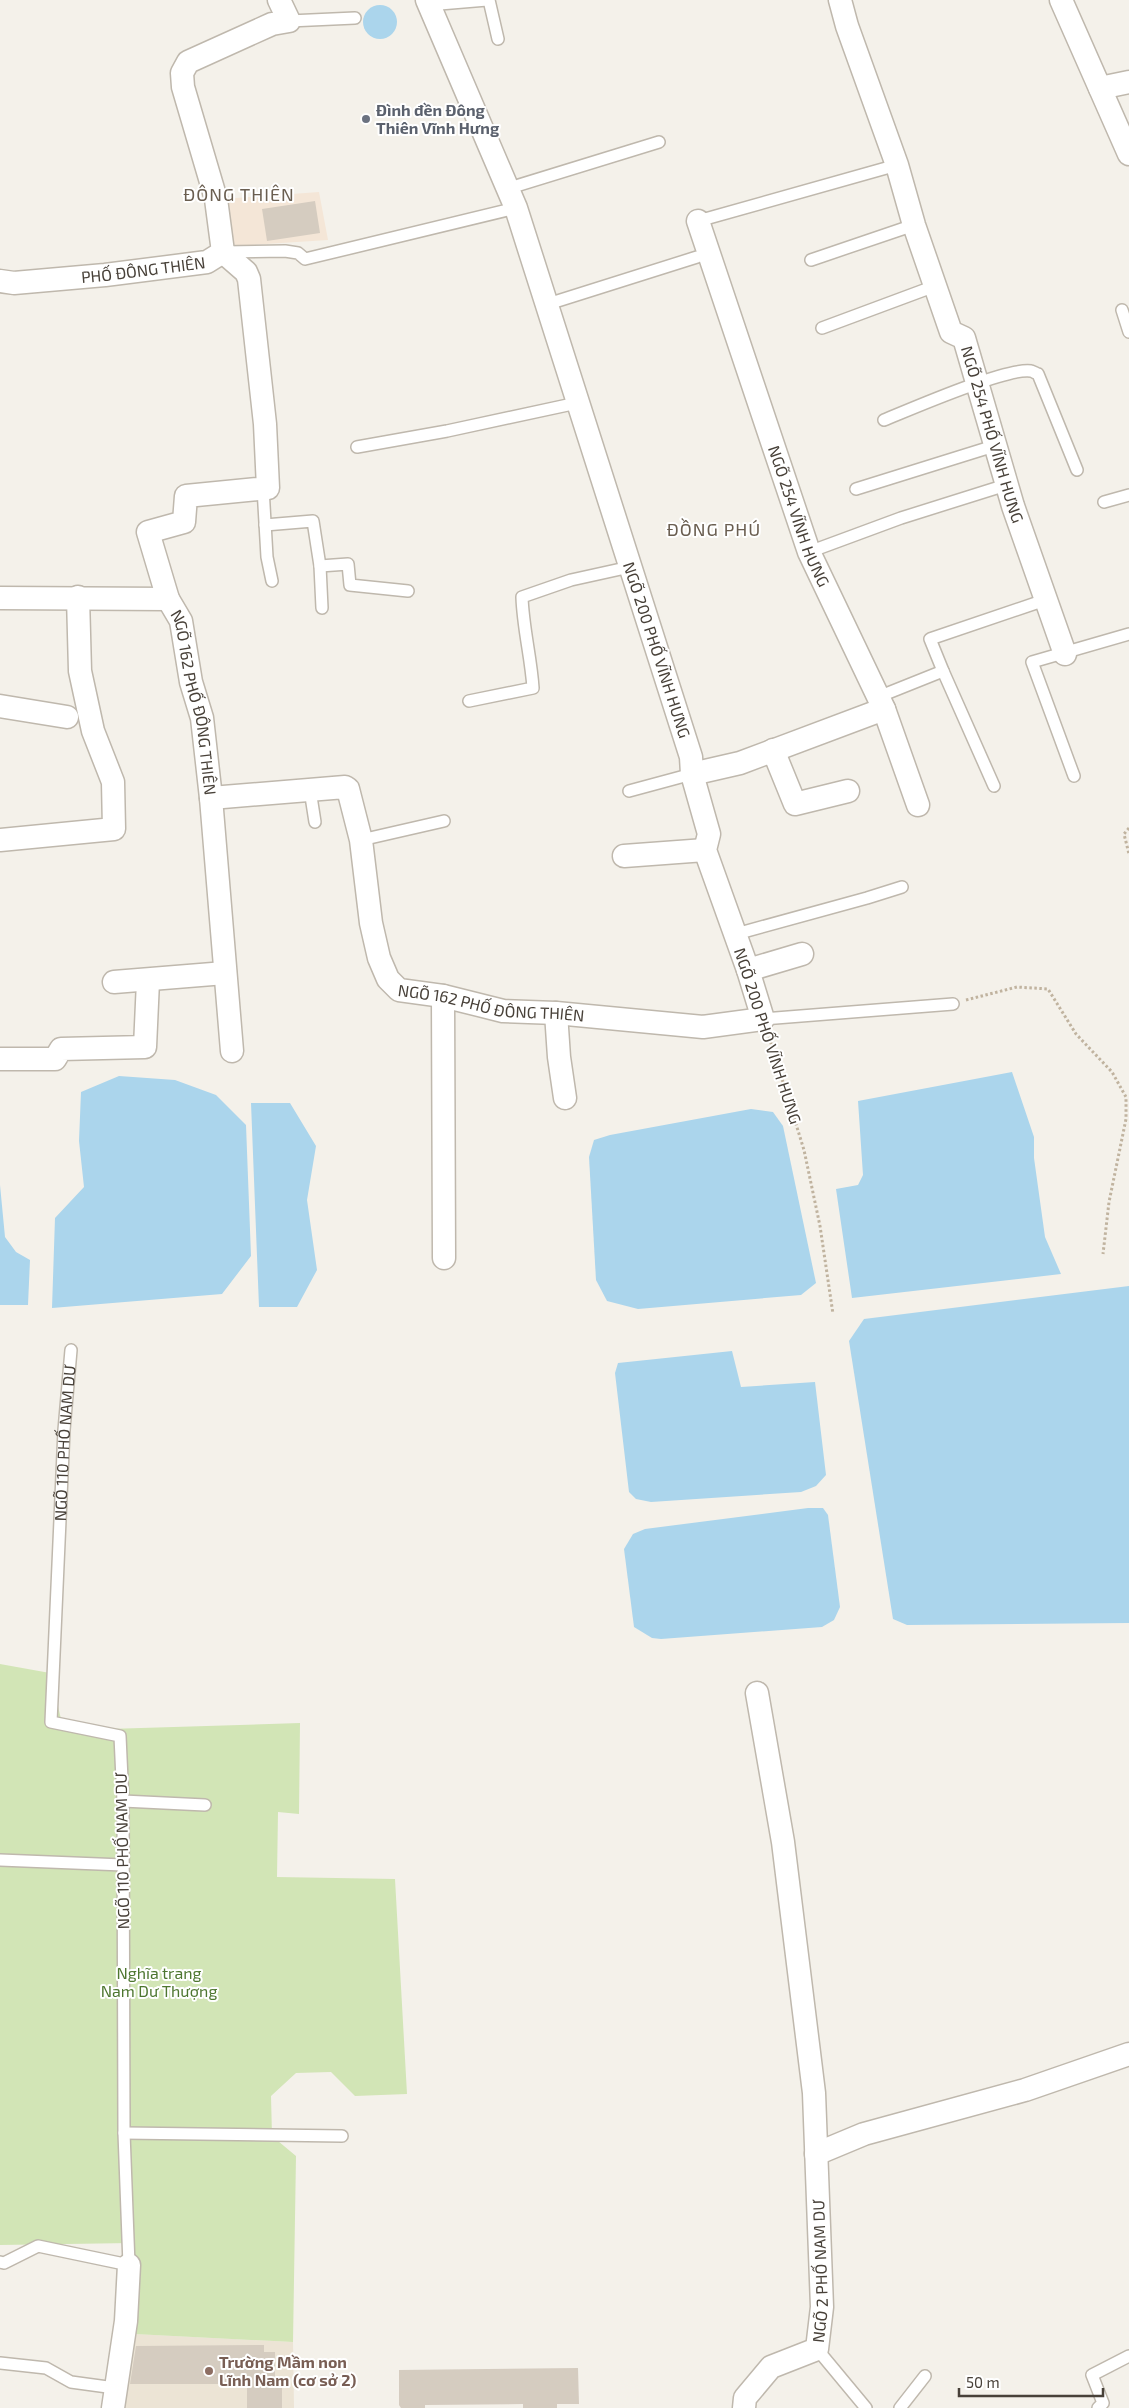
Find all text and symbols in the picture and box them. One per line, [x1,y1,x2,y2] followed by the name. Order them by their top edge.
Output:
[376,100,500,137] place label: Đình đền Đông Thiên Vĩnh Hưng
[360,113,372,125] marker: Đình đền Đông Thiên Vĩnh Hưng
[183,183,295,205] district label: ĐÔNG THIÊN
[80,252,206,286] street label: PHỐ ĐÔNG THIÊN
[958,344,1028,525] street label: NGÕ 254 PHỐ VĨNH HƯNG
[765,443,834,590] street label: NGÕ 254 VĨNH HƯNG
[667,518,761,540] district label: ĐỒNG PHÚ
[620,559,696,740] street label: NGÕ 200 PHỐ VĨNH HƯNG
[167,606,221,796] street label: NGÕ 162 PHỐ ĐÔNG THIÊN
[731,945,807,1126] street label: NGÕ 200 PHỐ VĨNH HƯNG
[397,980,585,1025] street label: NGÕ 162 PHỐ ĐÔNG THIÊN
[50,1363,79,1522] street label: NGÕ 110 PHỐ NAM DƯ
[110,1772,132,1929] street label: NGÕ 110 PHỐ NAM DƯ
[101,1963,217,2000] park label: Nghĩa trang Nam Dư Thượng
[808,2198,831,2344] street label: NGÕ 2 PHỐ NAM DƯ
[219,2352,356,2389] place label: Trường Mầm non Lĩnh Nam (cơ sở 2)
[203,2365,215,2377] marker: Trường Mầm non Lĩnh Nam (cơ sở 2)
[959,2366,1103,2398] scale bar
[966,2373,1000,2391] text: 50 m

